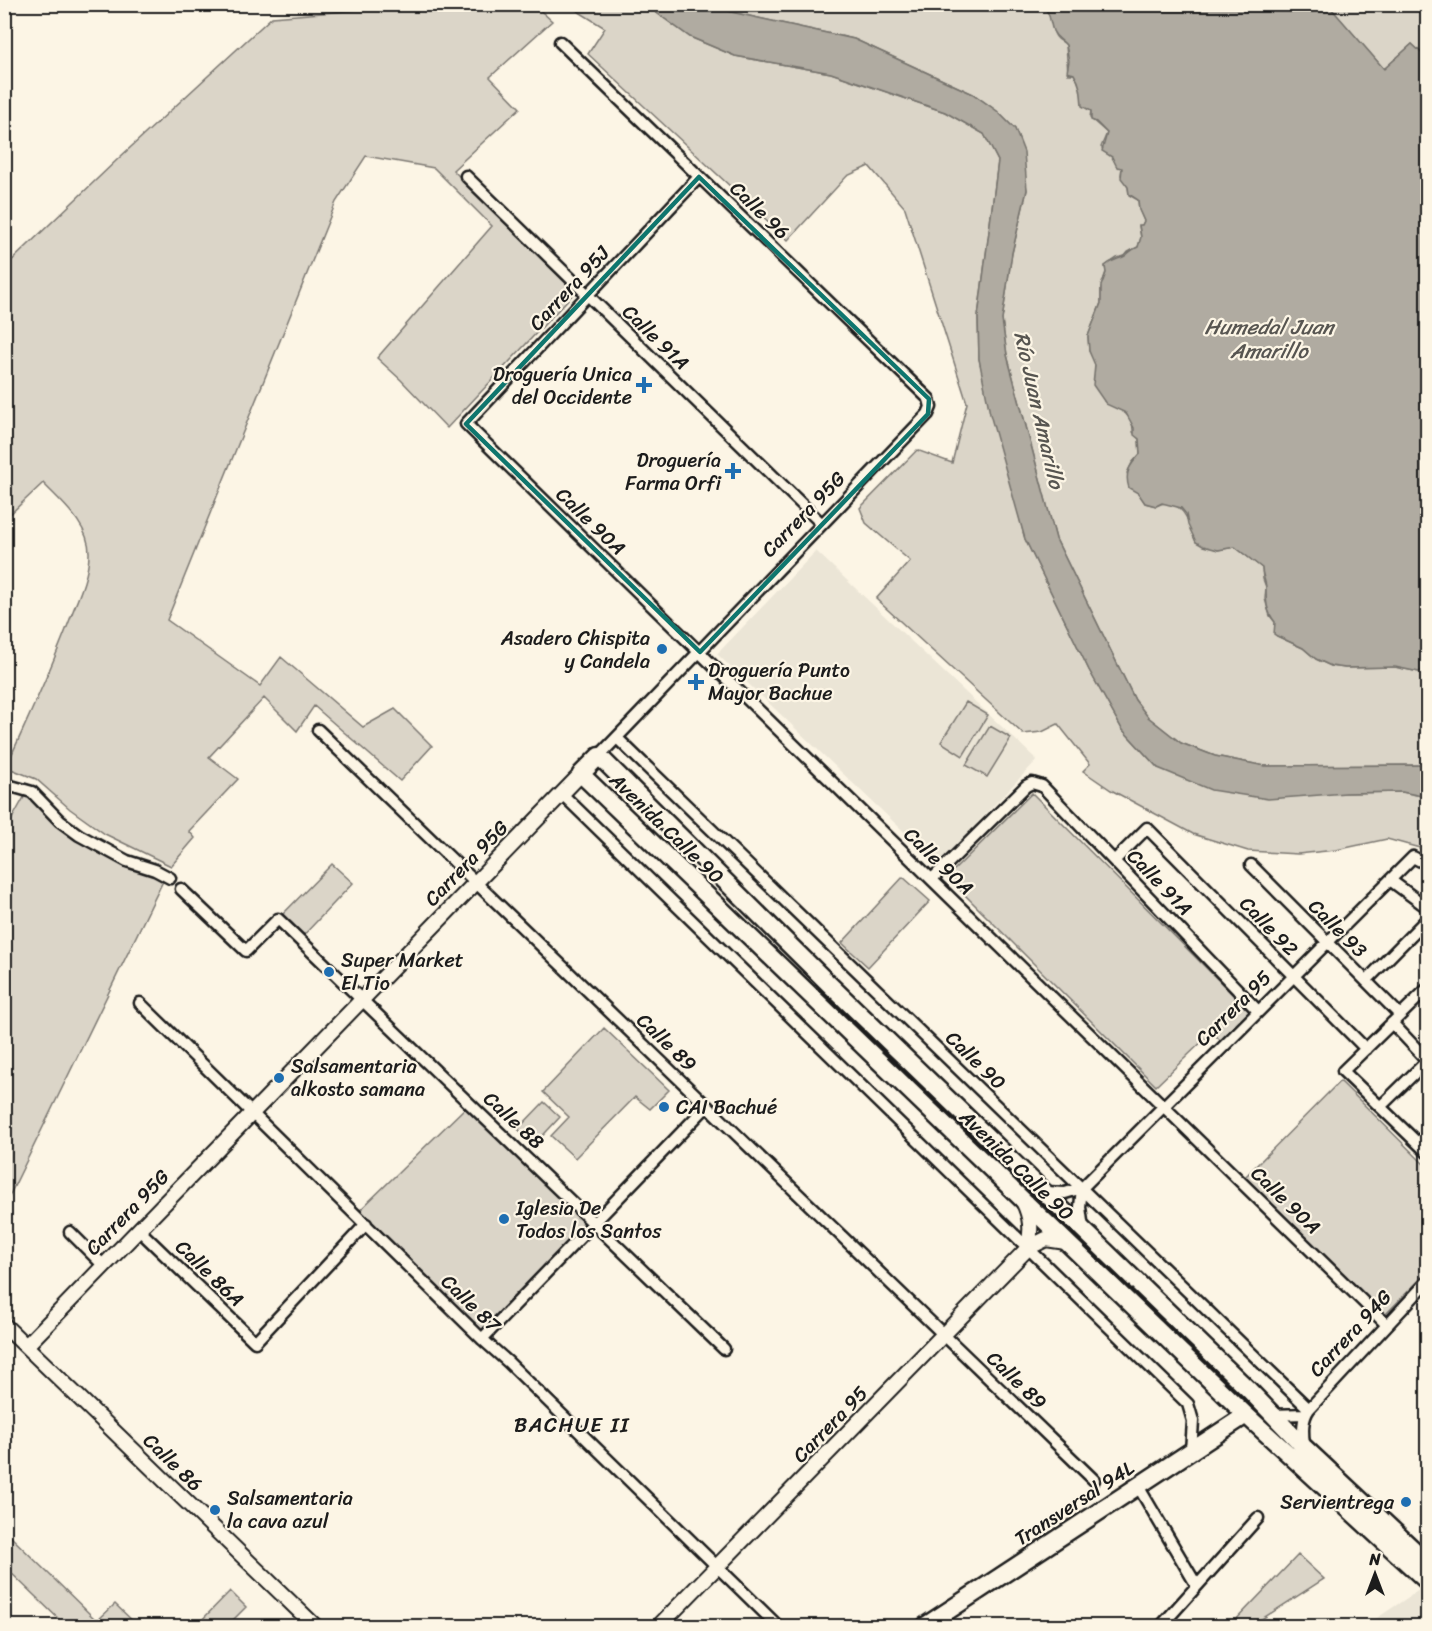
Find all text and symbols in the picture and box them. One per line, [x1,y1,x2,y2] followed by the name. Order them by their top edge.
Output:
[721,172,798,248] street label: Calle 96
[520,237,619,339] street label: Carrera 95J
[614,296,698,379] street label: Calle 91A
[1204,308,1336,370] water label: Humedal Juan Amarillo
[1002,328,1076,494] water label: Río Juan Amarillo
[493,357,632,415] place label: Droguería Unica del Occidente
[637,378,651,392] marker: Droguería Unica del Occidente
[625,443,722,501] place label: Droguería Farma Orfi
[753,462,854,566] street label: Carrera 95G
[726,464,740,478] marker: Droguería Farma Orfi
[547,478,634,564] street label: Calle 90A
[500,621,650,679] place label: Asadero Chispita y Candela
[655,642,669,656] marker: Asadero Chispita y Candela
[708,653,850,711] place label: Droguería Punto Mayor Bachue
[689,675,703,689] marker: Droguería Punto Mayor Bachue
[600,763,732,893] street label: Avenida Calle 90
[416,811,517,915] street label: Carrera 95G
[895,818,982,904] street label: Calle 90A
[1118,840,1201,924] street label: Calle 91A
[1231,888,1307,965] street label: Calle 92
[1300,890,1376,966] street label: Calle 93
[341,943,464,1001] place label: Super Market El Tio
[1187,962,1280,1055] street label: Carrera 95
[322,965,336,979] marker: Super Market El Tio
[628,1004,705,1081] street label: Calle 89
[937,1022,1015,1099] street label: Calle 90
[291,1049,425,1107] place label: Salsamentaria alkosto samana
[272,1071,286,1085] marker: Salsamentaria alkosto samana
[475,1082,552,1158] street label: Calle 88
[676,1090,777,1125] place label: CAI Bachué
[657,1100,671,1114] marker: CAI Bachué
[950,1100,1082,1230] street label: Avenida Calle 90
[1242,1157,1329,1243] street label: Calle 90A
[77,1160,178,1264] street label: Carrera 95G
[515,1191,662,1249] place label: Iglesia De Todos los Santos
[497,1212,511,1226] marker: Iglesia De Todos los Santos
[167,1231,253,1316] street label: Calle 86A
[432,1265,510,1342] street label: Calle 87
[1300,1281,1401,1385] street label: Carrera 94G
[978,1342,1055,1419] street label: Calle 89
[784,1377,877,1471] street label: Carrera 95
[514,1406,630,1444] district label: BACHUE II
[134,1424,211,1500] street label: Calle 86
[1007,1451,1142,1556] street label: Transversal 94L
[227,1481,353,1539] place label: Salsamentaria la cava azul
[1280,1485,1395,1520] place label: Servientrega
[1399,1495,1413,1509] marker: Servientrega
[208,1503,222,1517] marker: Salsamentaria la cava azul
[1345,1544,1405,1604] north arrow
[1368,1545,1381,1574] text: N

